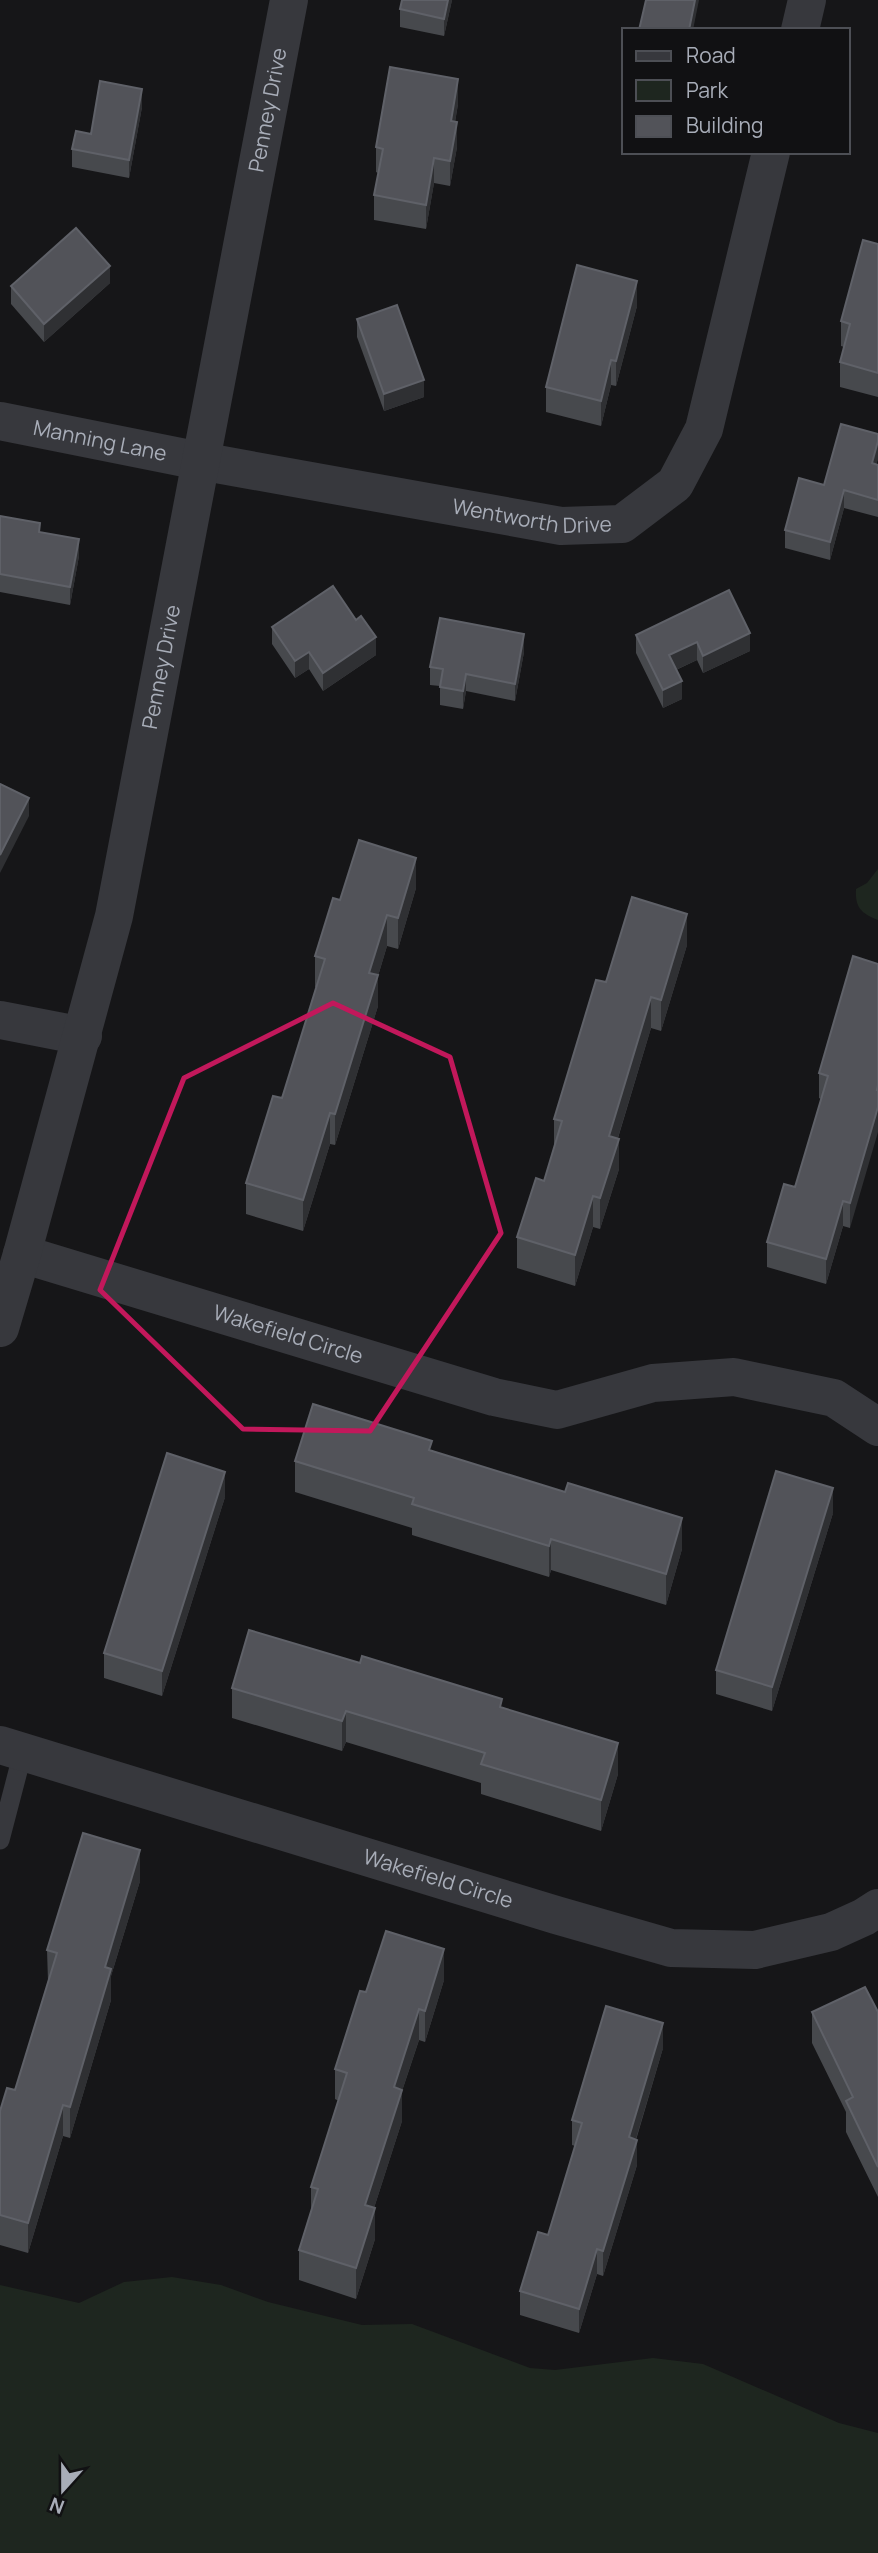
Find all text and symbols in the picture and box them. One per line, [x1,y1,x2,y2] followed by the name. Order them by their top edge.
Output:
[622,28,850,154] legend
[686,41,736,69] text: Road
[241,45,293,174] street label: Penney Drive
[686,76,728,104] text: Park
[686,111,763,139] text: Building
[31,413,169,467] street label: Manning Lane
[450,492,612,539] street label: Wentworth Drive
[135,602,186,731] street label: Penney Drive
[210,1298,367,1370] street label: Wakefield Circle
[360,1842,517,1914] street label: Wakefield Circle
[28,2455,98,2525] north arrow
[46,2491,68,2520] text: N

